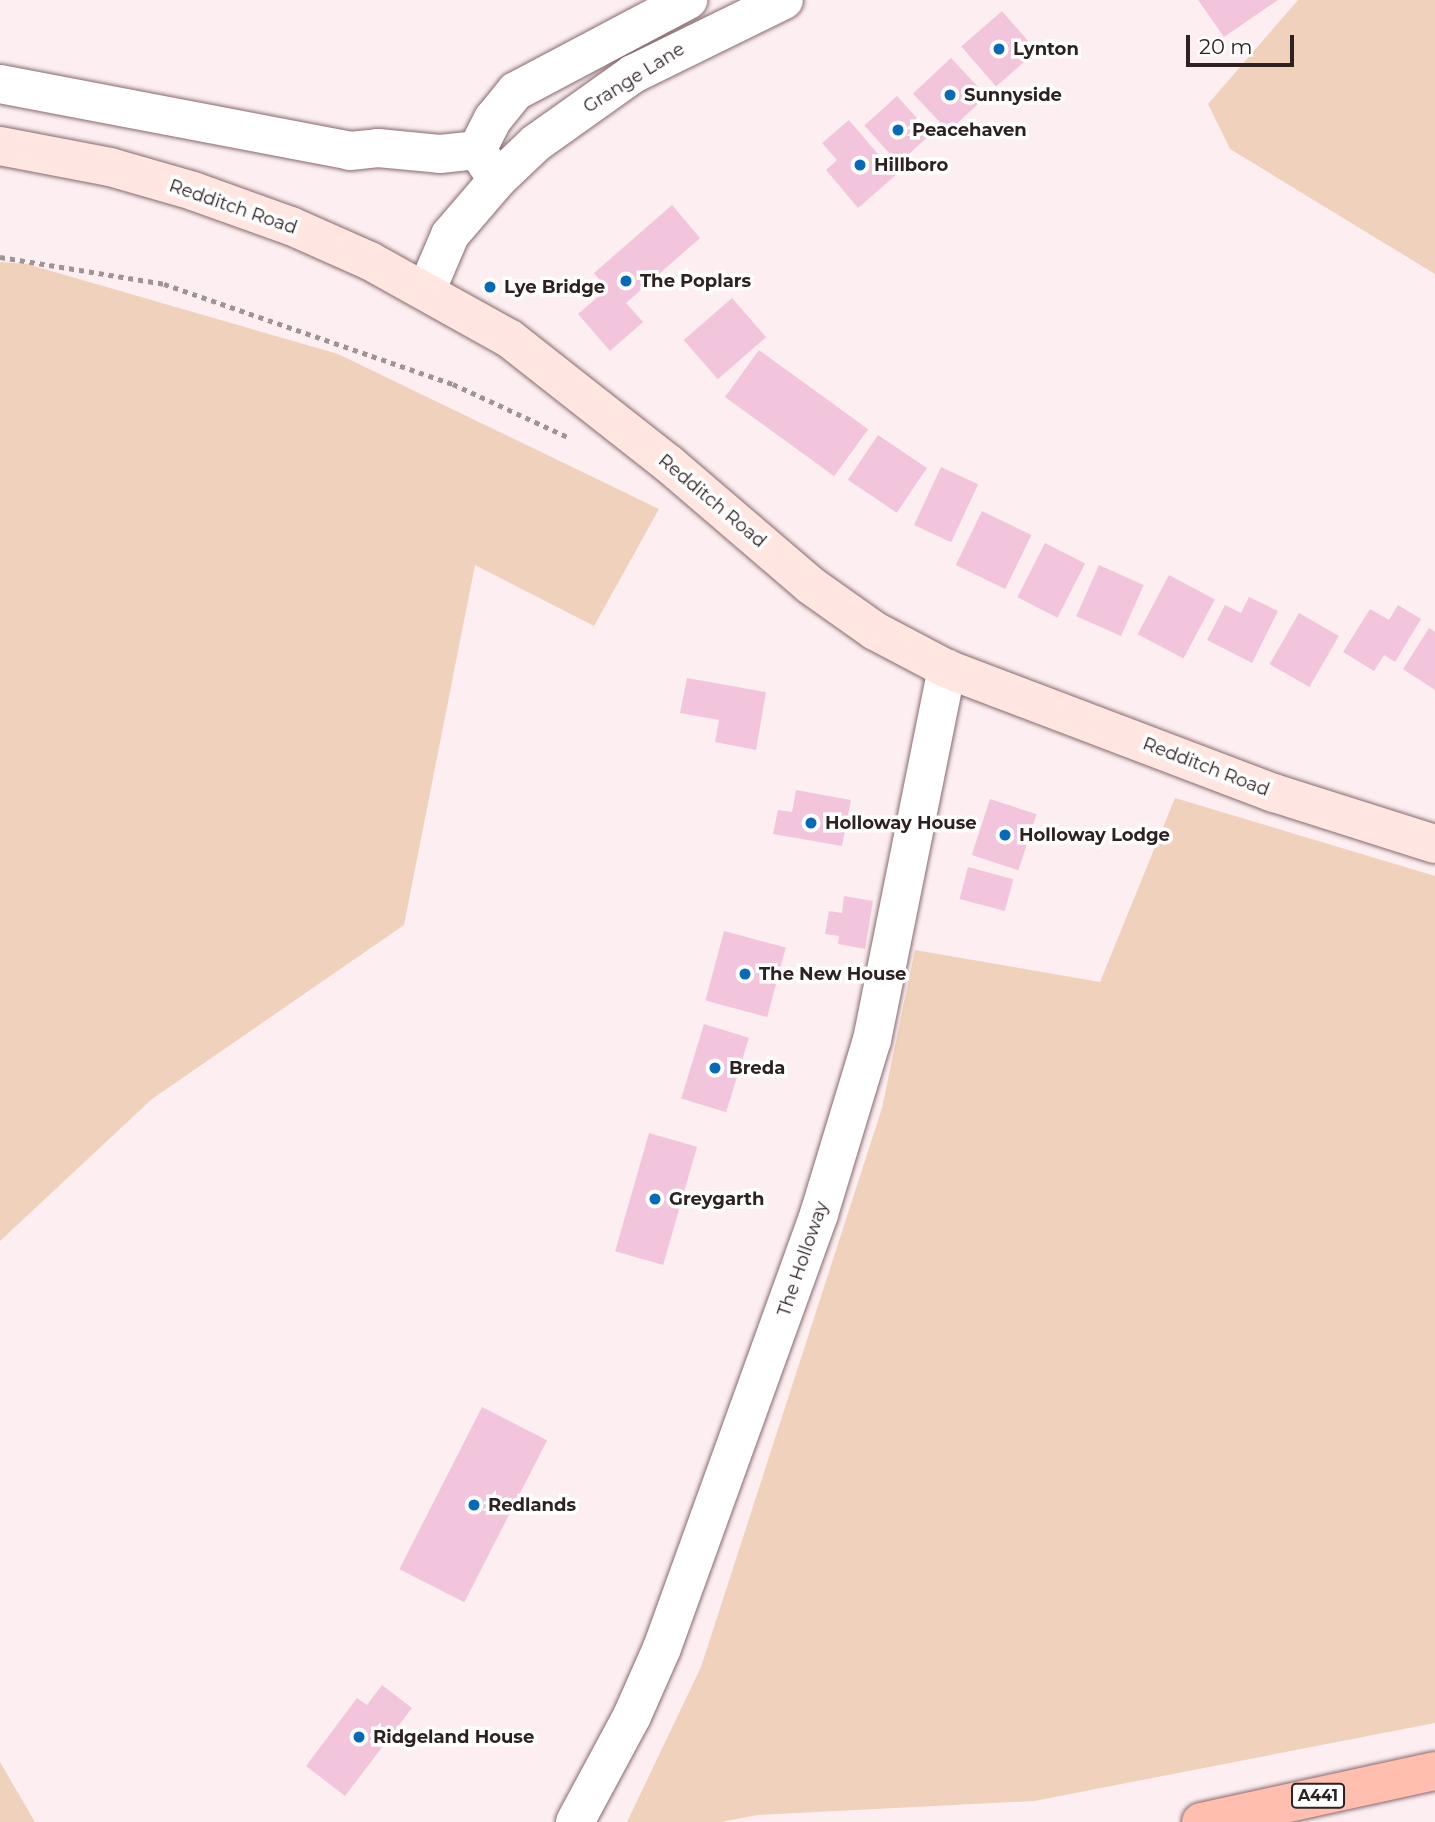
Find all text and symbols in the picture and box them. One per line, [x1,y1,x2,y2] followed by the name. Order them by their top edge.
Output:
[1190,21,1298,65] scale bar
[1199,34,1253,59] text: 20 m
[579,38,689,118] street label: Grange Lane
[1013,38,1079,60] place label: Lynton
[991,41,1007,57] marker: Lynton
[964,84,1062,106] place label: Sunnyside
[942,87,958,103] marker: Sunnyside
[912,119,1027,141] place label: Peacehaven
[890,122,906,138] marker: Peacehaven
[874,154,948,176] place label: Hillboro
[852,157,868,173] marker: Hillboro
[166,175,300,239] street label: Redditch Road
[640,270,751,292] place label: The Poplars
[618,273,634,289] marker: The Poplars
[504,276,605,298] place label: Lye Bridge
[482,279,498,295] marker: Lye Bridge
[654,450,770,552] street label: Redditch Road
[1140,733,1272,801] street label: Redditch Road
[825,812,977,834] place label: Holloway House
[803,815,819,831] marker: Holloway House
[1019,824,1170,846] place label: Holloway Lodge
[997,827,1013,843] marker: Holloway Lodge
[759,963,906,985] place label: The New House
[737,966,753,982] marker: The New House
[729,1057,785,1079] place label: Breda
[707,1060,723,1076] marker: Breda
[669,1188,764,1210] place label: Greygarth
[647,1191,663,1207] marker: Greygarth
[773,1199,833,1319] street label: The Holloway
[488,1494,576,1516] place label: Redlands
[466,1497,482,1513] marker: Redlands
[373,1726,534,1748] place label: Ridgeland House
[351,1729,367,1745] marker: Ridgeland House
[1290,1784,1346,1808] road number: A441

